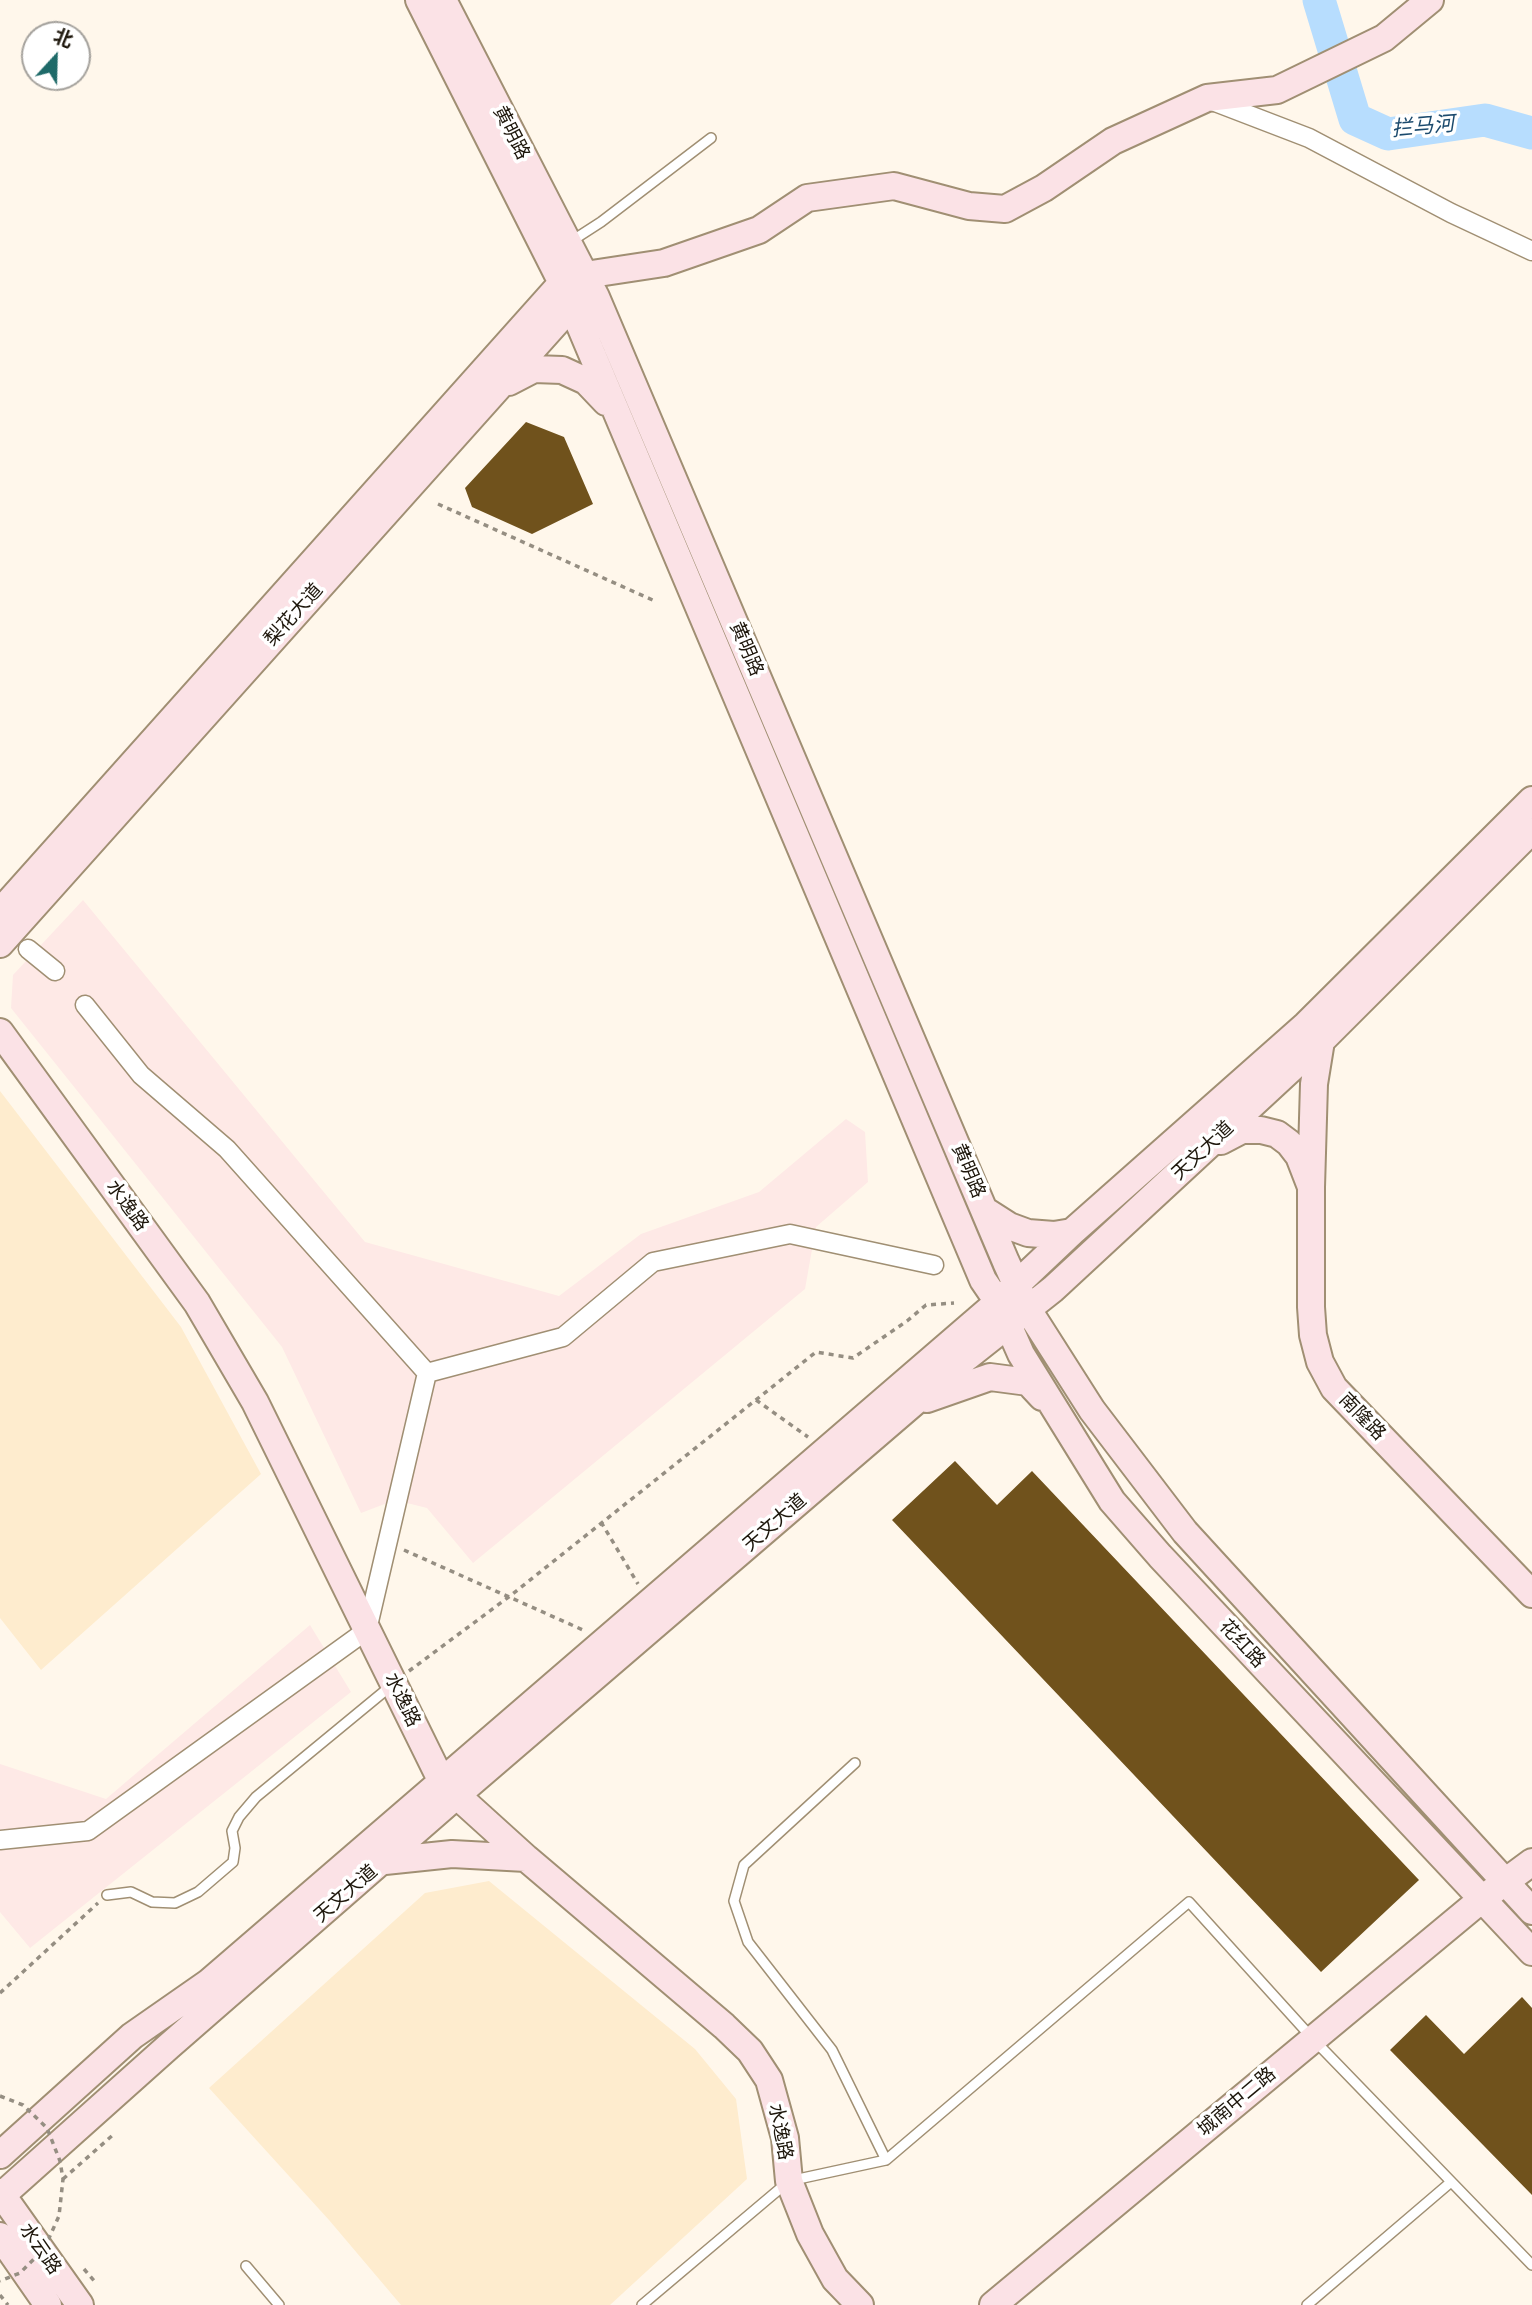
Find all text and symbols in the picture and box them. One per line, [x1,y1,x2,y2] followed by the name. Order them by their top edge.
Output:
[21,21,91,91] north arrow
[50,25,76,52] text: 北
[488,102,534,164] street label: 黄明路
[1391,112,1455,142] water label: 拦马河
[260,579,328,651] street label: 梨花大道
[724,618,768,680] street label: 黄明路
[1167,1117,1239,1185] street label: 天文大道
[946,1140,990,1202] street label: 黄明路
[101,1176,153,1236] street label: 水逸路
[1334,1389,1390,1445] street label: 南隆路
[739,1489,811,1557] street label: 天文大道
[1214,1615,1270,1673] street label: 花红路
[379,1669,425,1731] street label: 水逸路
[310,1860,382,1928] street label: 天文大道
[1193,2063,1281,2141] street label: 城南中二路
[763,2102,797,2162] street label: 水逸路
[14,2219,66,2279] street label: 水云路

